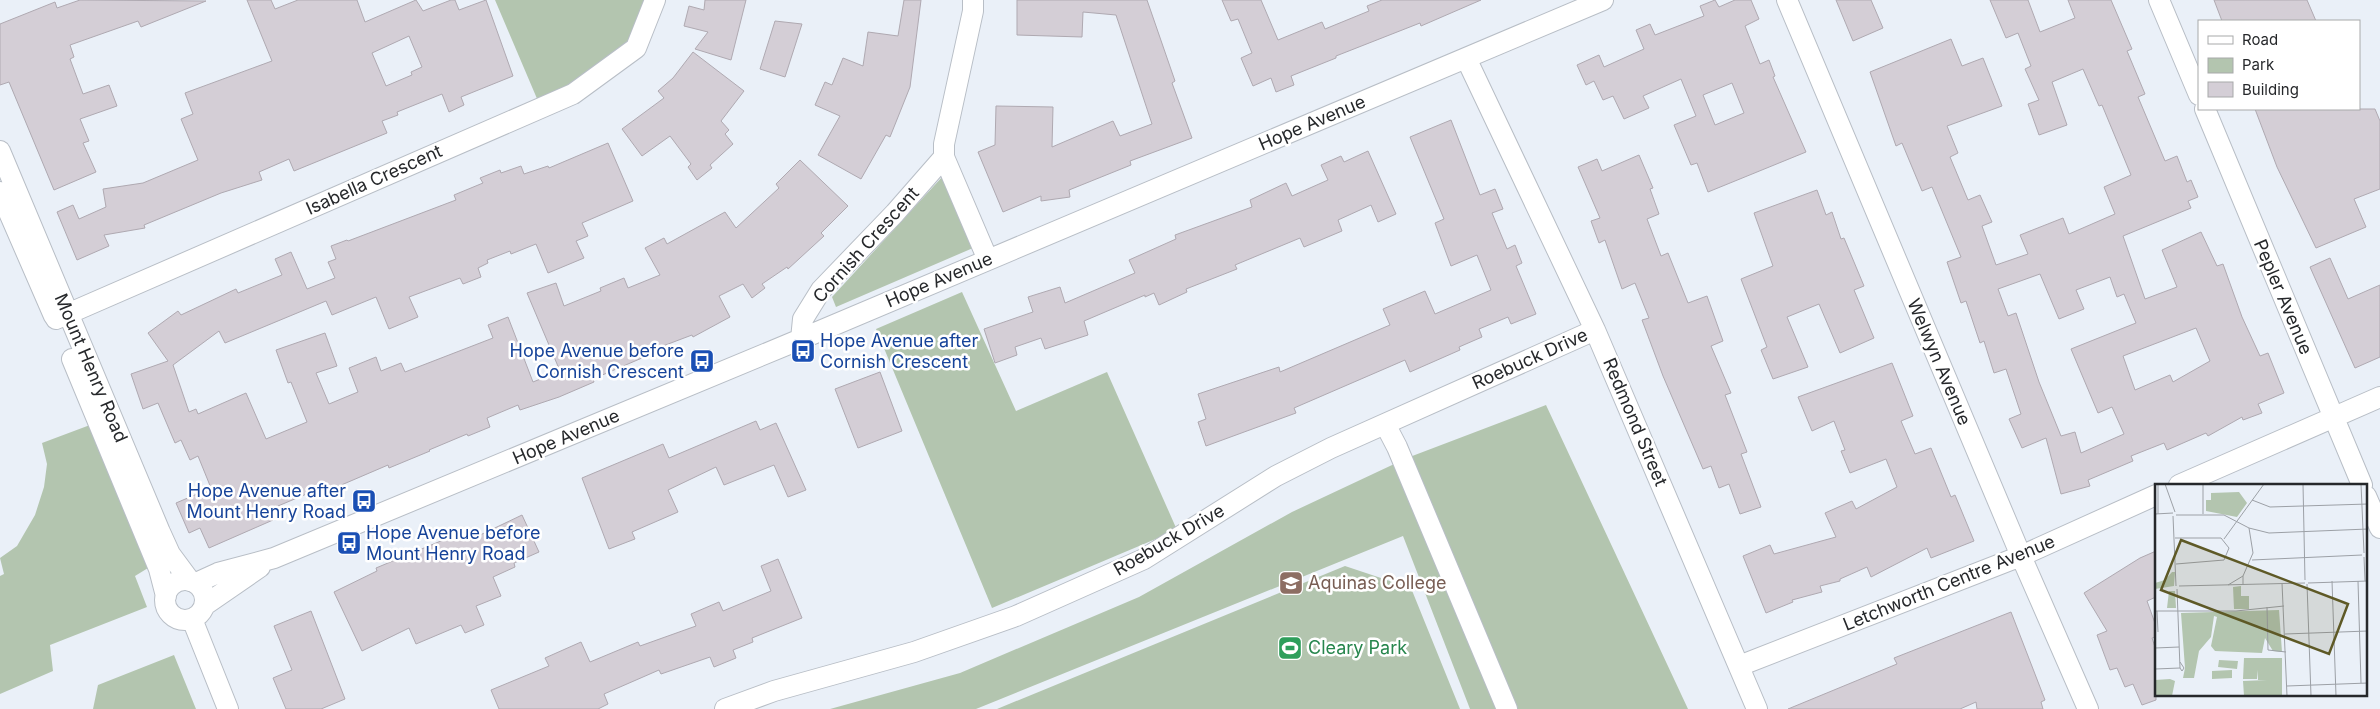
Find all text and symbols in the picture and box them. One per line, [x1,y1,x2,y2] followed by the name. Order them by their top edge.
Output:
[2198,20,2360,110] legend
[2242,30,2278,49] text: Road
[2242,55,2275,74] text: Park
[2242,80,2299,99] text: Building
[1255,91,1368,154] street label: Hope Avenue
[302,140,445,219] street label: Isabella Crescent
[808,183,923,307] street label: Cornish Crescent
[2250,236,2317,357] street label: Pepler Avenue
[882,248,995,311] street label: Hope Avenue
[51,290,132,445] street label: Mount Henry Road
[1903,295,1976,428] street label: Welwyn Avenue
[1469,324,1591,393] street label: Roebuck Drive
[820,330,978,372] place label: Hope Avenue after Cornish Crescent
[790,338,816,364] bus stop icon: Hope Avenue after Cornish Crescent
[510,340,684,382] place label: Hope Avenue before Cornish Crescent
[689,348,715,374] bus stop icon: Hope Avenue before Cornish Crescent
[1599,355,1672,489] street label: Redmond Street
[509,405,622,468] street label: Hope Avenue
[187,480,346,522] place label: Hope Avenue after Mount Henry Road
[2155,484,2368,696] inset map
[351,488,377,514] bus stop icon: Hope Avenue after Mount Henry Road
[1110,499,1228,580] street label: Roebuck Drive
[366,522,540,564] place label: Hope Avenue before Mount Henry Road
[336,530,362,556] bus stop icon: Hope Avenue before Mount Henry Road
[1840,530,2058,635] street label: Letchworth Centre Avenue
[1278,570,1304,596] school or university icon: Aquinas College
[1308,572,1446,593] place label: Aquinas College
[1277,635,1303,661] sports icon: Cleary Park
[1308,637,1407,658] place label: Cleary Park

